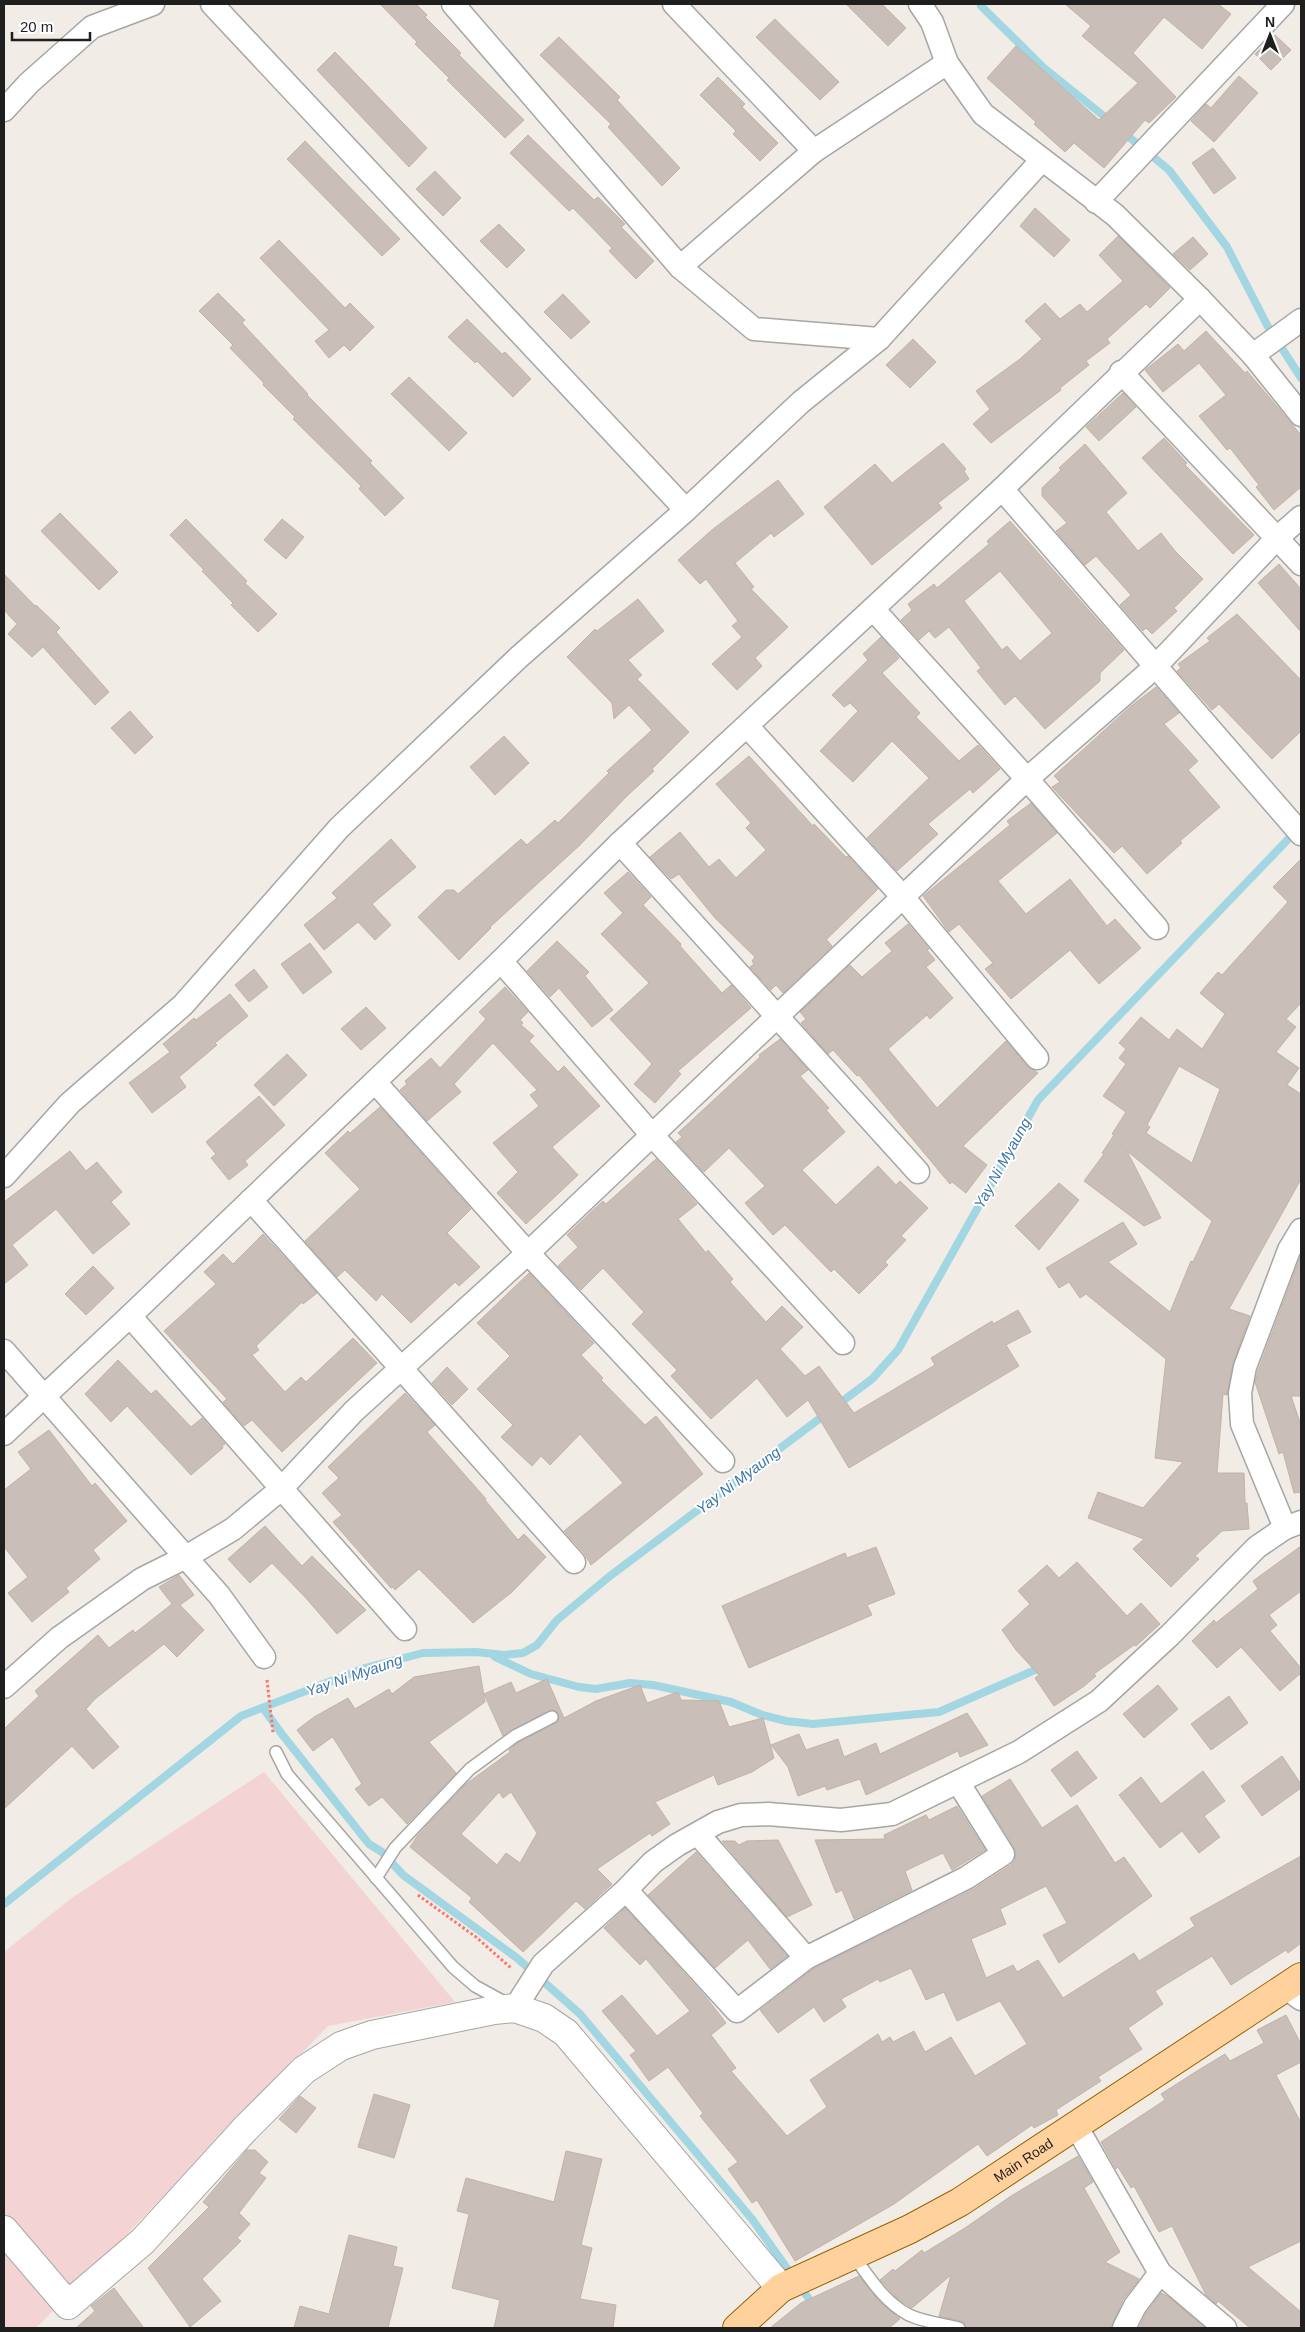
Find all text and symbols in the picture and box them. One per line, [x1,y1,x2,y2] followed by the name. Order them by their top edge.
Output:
[12,10,90,42] scale bar
[1245,10,1295,60] north arrow
[1265,14,1275,30] text: N
[20,18,53,35] text: 20 m
[970,1114,1034,1211] water label: Yay Ni Myaung
[693,1443,784,1517] water label: Yay Ni Myaung
[304,1650,405,1699] water label: Yay Ni Myaung
[991,2135,1056,2186] street label: Main Road

